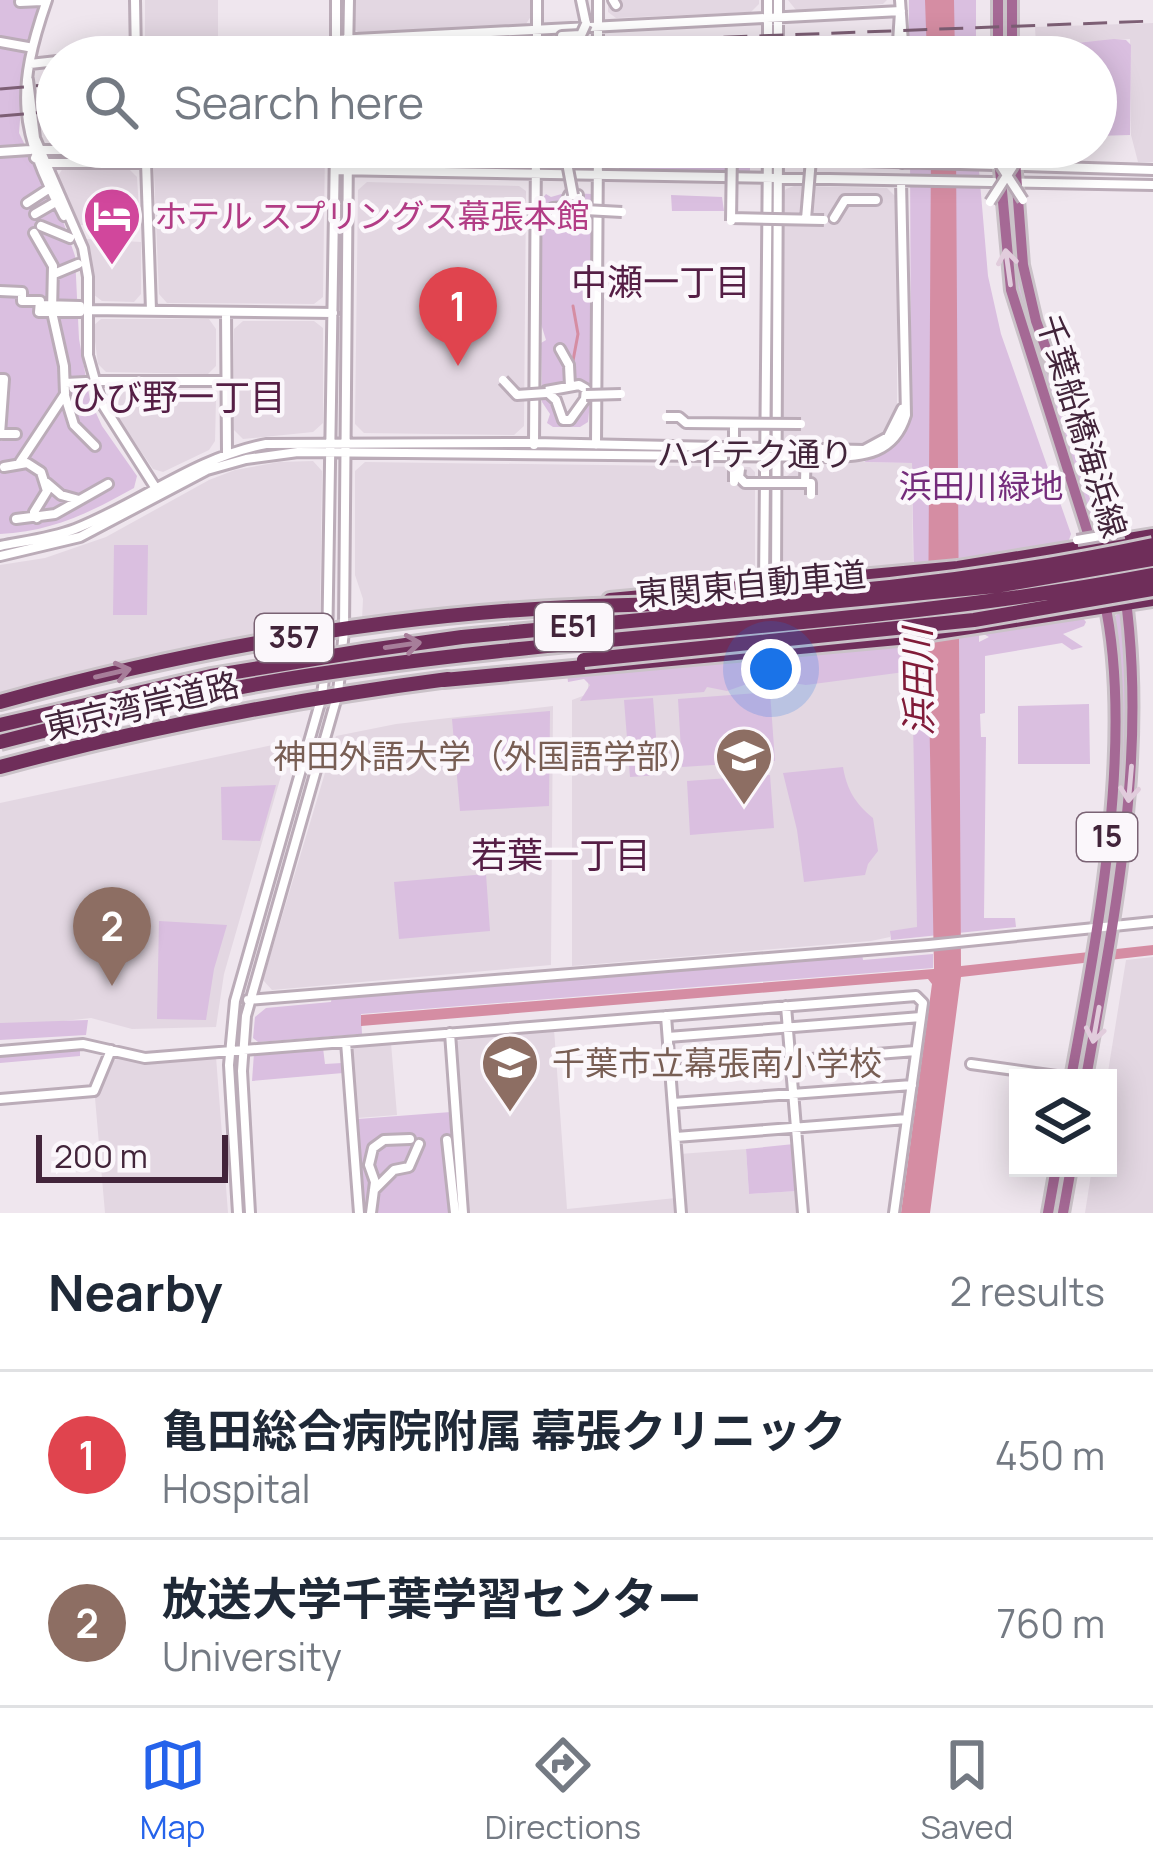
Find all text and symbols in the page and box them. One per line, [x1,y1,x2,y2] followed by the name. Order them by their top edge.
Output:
[36,36,1117,168] search box
[78,69,144,135] icon: search
[174,71,424,133] text: Search here
[81,185,143,267] hotel icon: ホテル スプリングス幕張本館
[154,193,590,238] place label: ホテル スプリングス幕張本館
[996,248,1019,287] one-way arrow
[571,257,751,306] district label: 中瀬一丁目
[419,267,497,366] pin: 1
[1027,309,1138,543] street label: 千葉船橋海浜線
[70,372,286,421] district label: ひび野一丁目
[657,431,853,476] street label: ハイテク通り
[899,463,1064,508] park label: 浜田川緑地
[634,551,868,616] street label: 東関東自動車道
[535,603,613,651] road number: E51
[255,614,333,662] road number: 357
[892,624,943,736] water label: 浜田川
[383,633,422,656] one-way arrow
[741,639,801,699] your location
[40,661,243,750] street label: 東京湾岸道路
[94,661,132,683] one-way arrow
[713,725,775,807] school or university icon: 神田外語大学（外国語学部）
[273,733,702,778] place label: 神田外語大学（外国語学部）
[1118,764,1141,803] one-way arrow
[1077,813,1137,861] road number: 15
[471,830,651,879] district label: 若葉一丁目
[73,887,151,986] pin: 2
[1083,1004,1106,1043] one-way arrow
[479,1032,541,1114] school or university icon: 千葉市立幕張南小学校
[552,1040,882,1085] place label: 千葉市立幕張南小学校
[1009,1069,1117,1177] map controls
[1009,1069,1117,1177] button: layers
[36,1129,228,1182] scale bar
[54,1133,148,1178] text: 200 m
[48,1257,223,1326] text: Nearby
[950,1264,1105,1318] text: 2 results
[162,1399,846,1461] text: 亀田総合病院附属 幕張クリニック
[78,1428,96,1482] text: 1
[995,1428,1105,1482] text: 450 m
[162,1461,311,1515] text: Hospital
[162,1567,702,1629] text: 放送大学千葉学習センター
[75,1596,99,1650] text: 2
[997,1596,1105,1650] text: 760 m
[162,1629,342,1683] text: University
[140,1732,206,1849] tab: Map
[485,1732,641,1849] tab: Directions
[920,1732,1013,1849] tab: Saved

